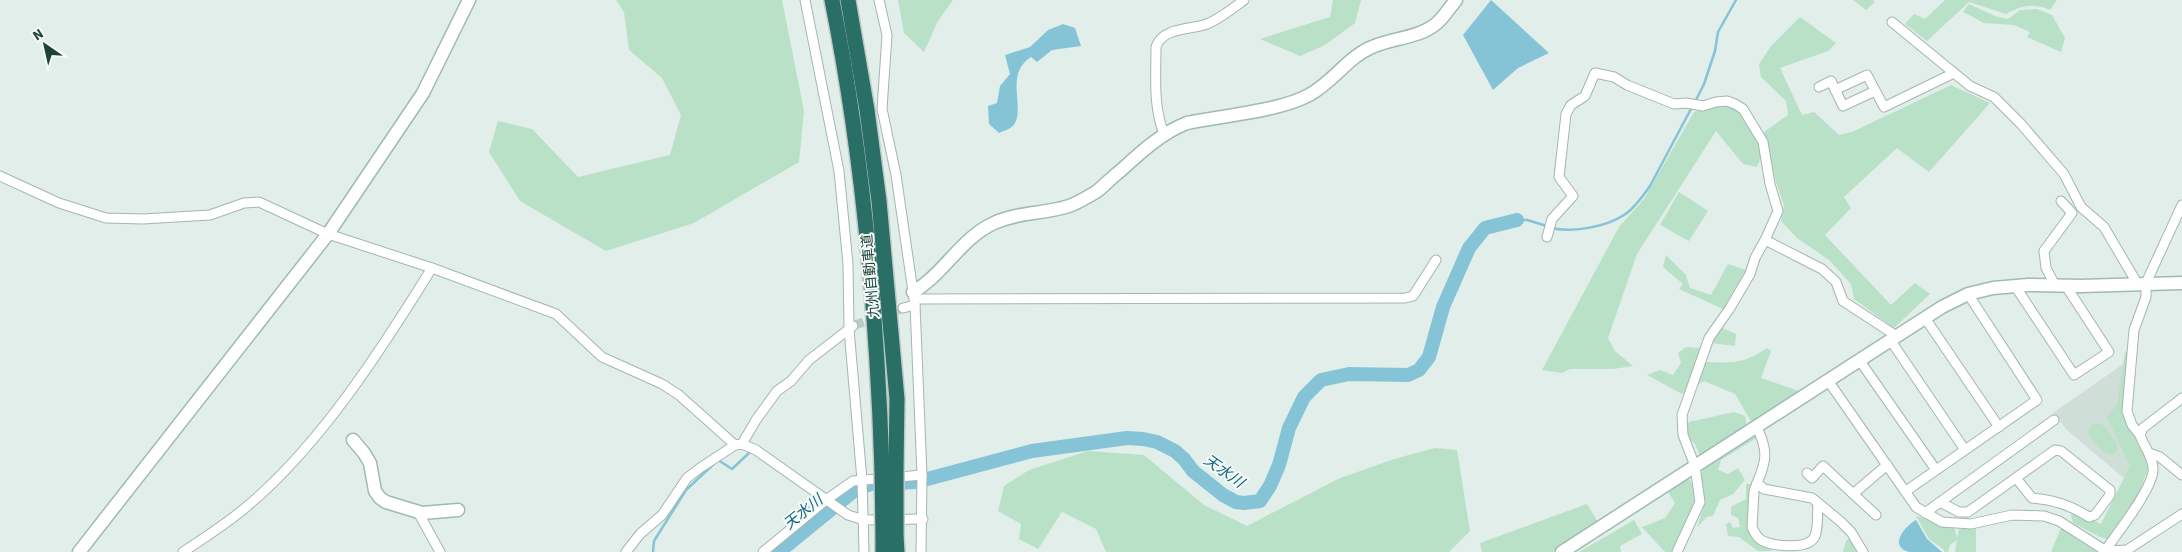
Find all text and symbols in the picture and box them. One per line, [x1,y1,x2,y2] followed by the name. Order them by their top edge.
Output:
[20,20,70,70] north arrow
[29,24,48,46] text: N
[857,233,885,319] street label: 九州自動車道
[1199,450,1250,494] water label: 天水川
[779,489,829,535] water label: 天水川

